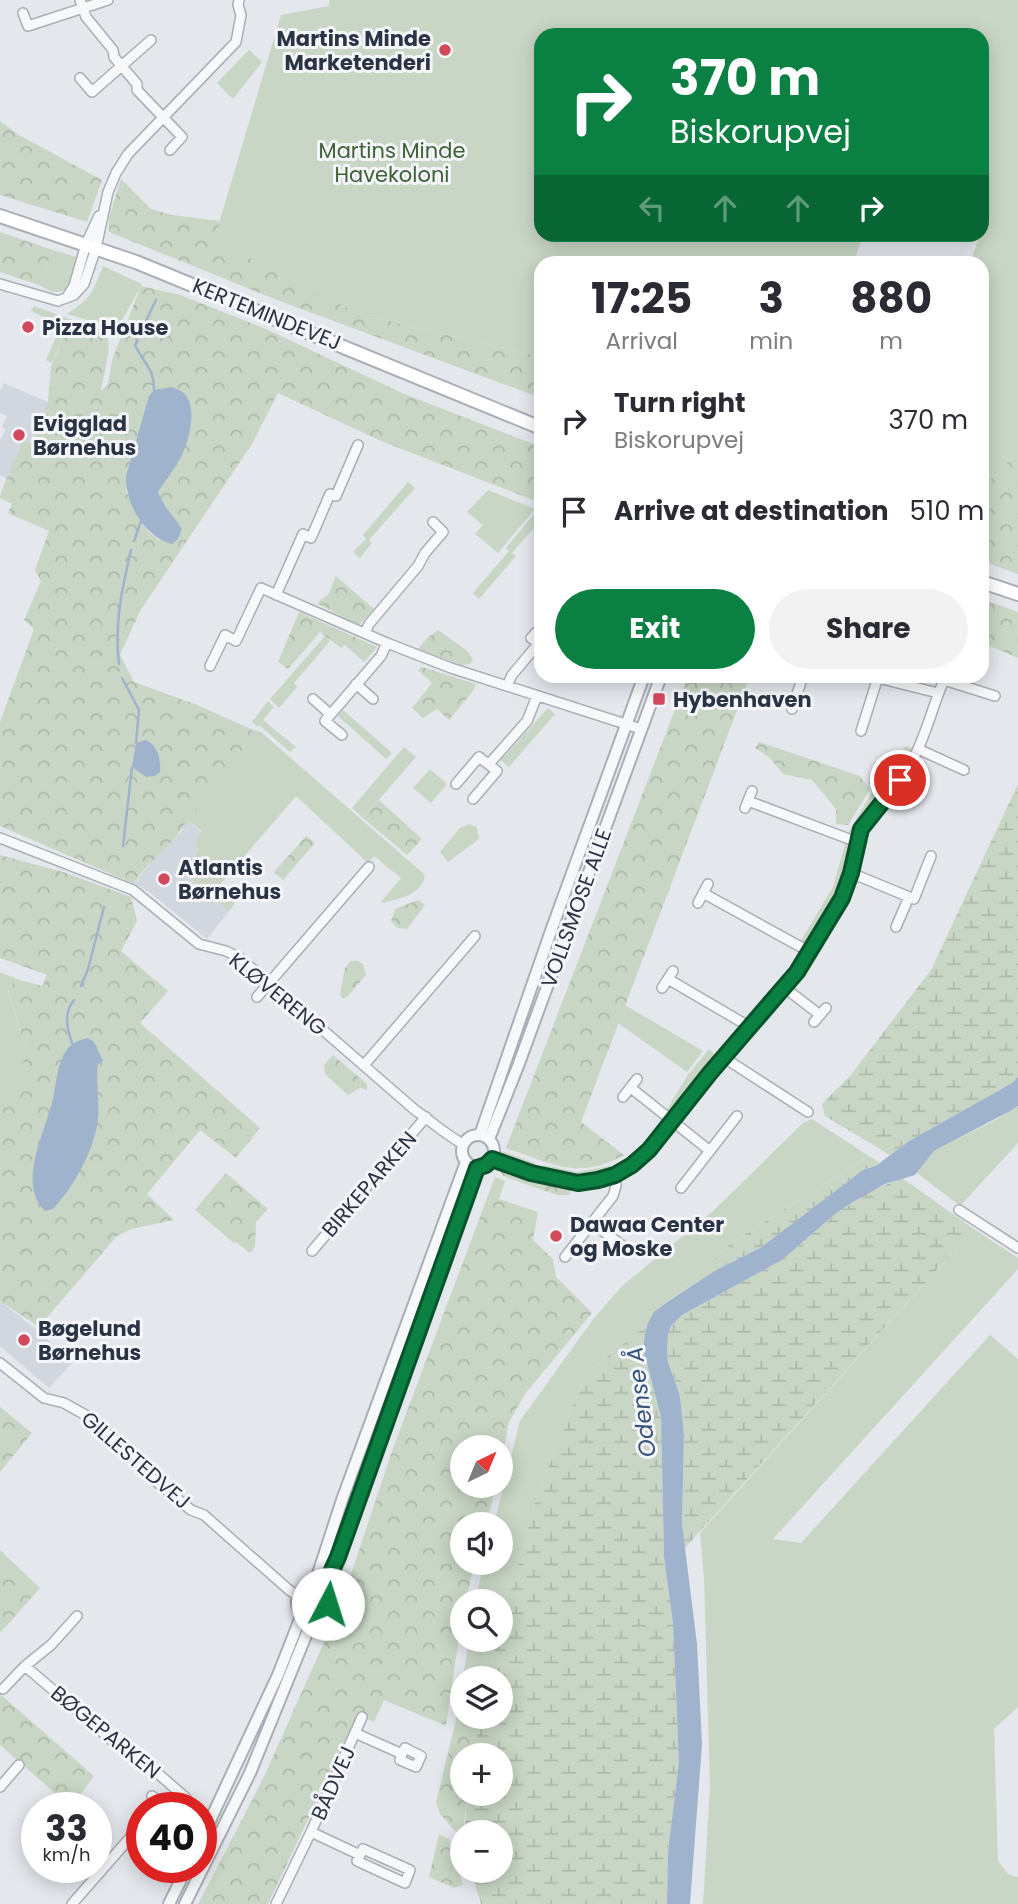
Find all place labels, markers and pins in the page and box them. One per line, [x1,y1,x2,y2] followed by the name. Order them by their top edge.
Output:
[277,24,431,77] place label: Martins Minde Marketenderi
[437,42,453,58] marker: Martins Minde Marketenderi
[42,313,168,342] place label: Pizza House
[20,319,36,335] marker: Pizza House
[33,409,136,462] place label: Evigglad Børnehus
[11,427,27,443] marker: Evigglad Børnehus
[673,685,812,714] place label: Hybenhaven
[651,691,667,707] marker: Hybenhaven
[870,750,930,810] pin
[178,853,281,906] place label: Atlantis Børnehus
[156,871,172,887] marker: Atlantis Børnehus
[570,1210,724,1263] place label: Dawaa Center og Moske
[548,1228,564,1244] marker: Dawaa Center og Moske
[38,1314,141,1367] place label: Bøgelund Børnehus
[16,1332,32,1348] marker: Bøgelund Børnehus

